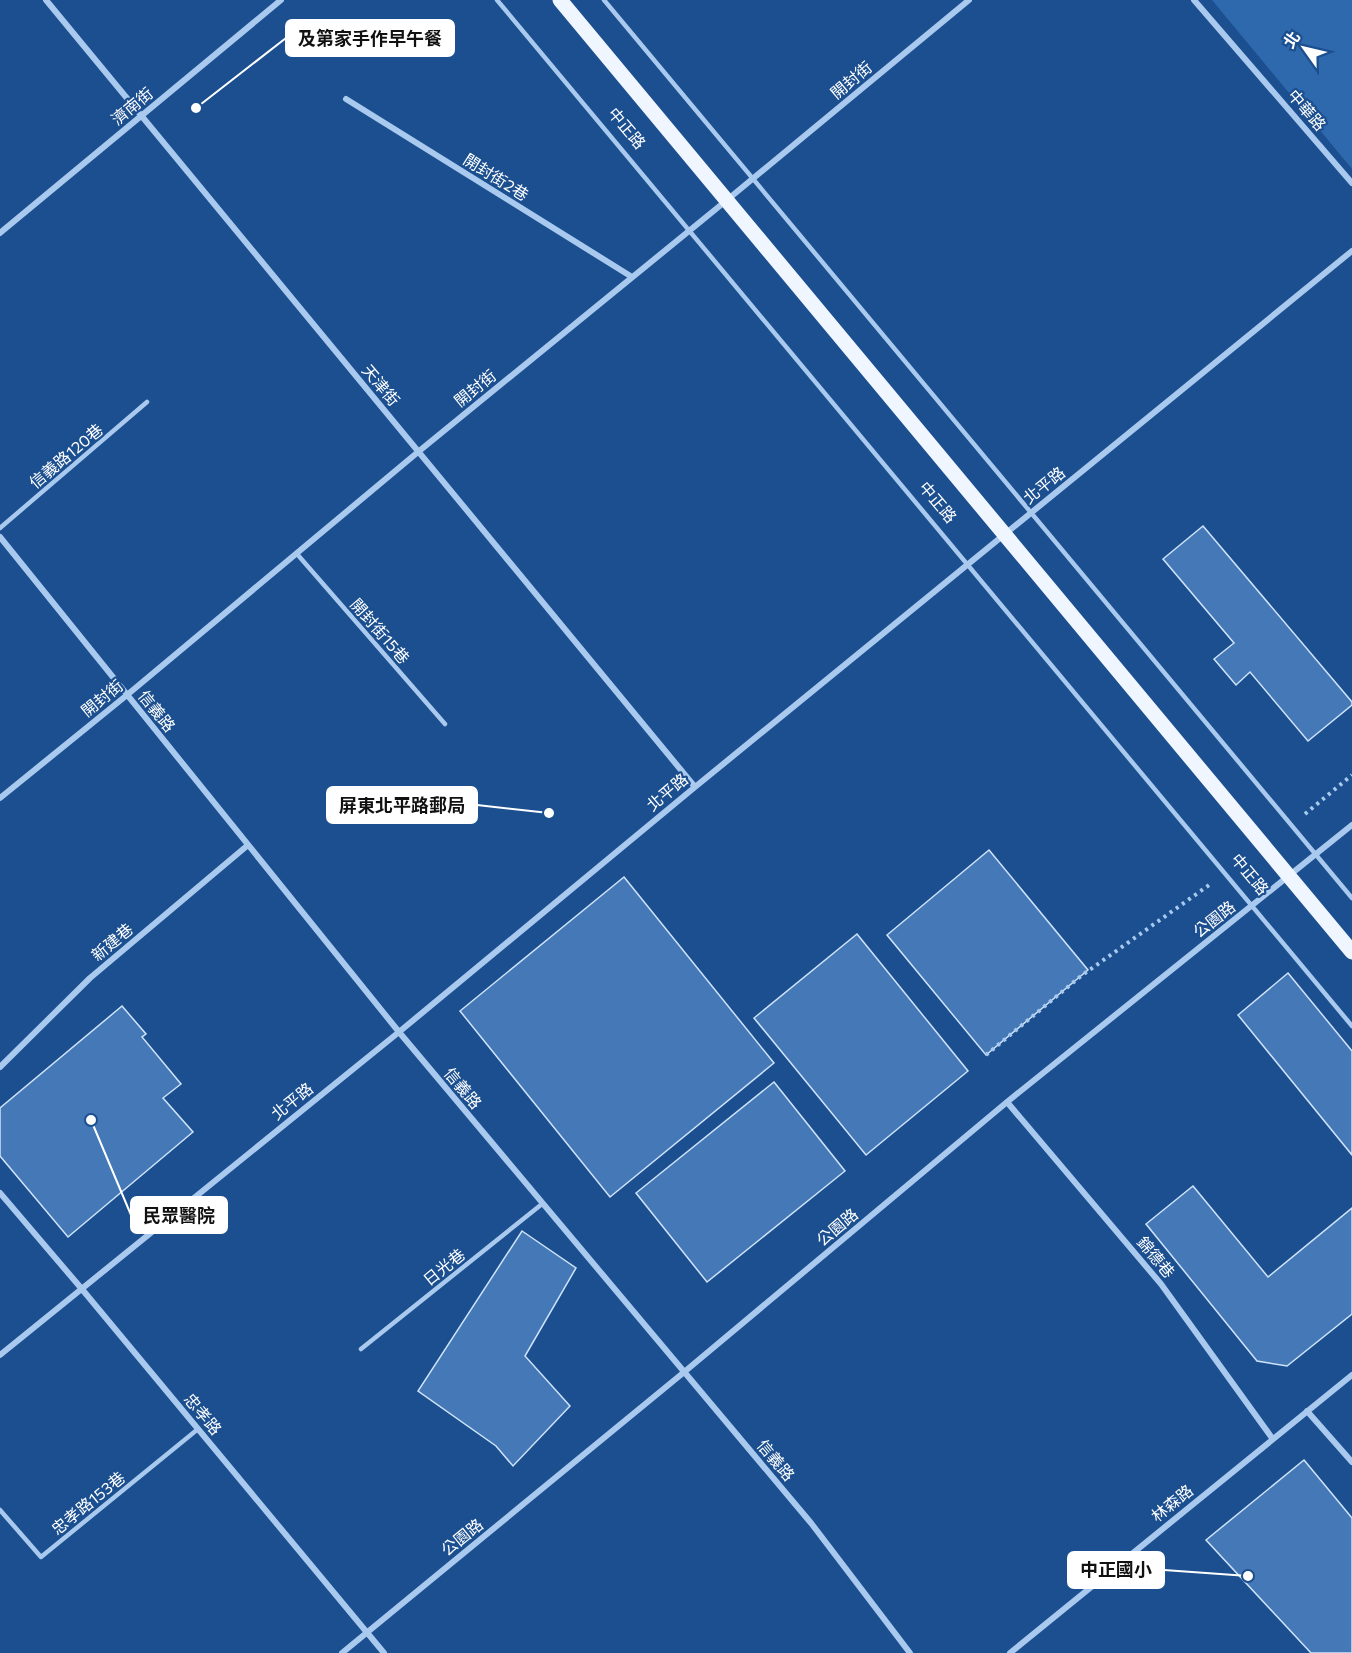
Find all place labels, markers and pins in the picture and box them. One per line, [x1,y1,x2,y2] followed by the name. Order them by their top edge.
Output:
[286,20,454,56] callout: 及第家手作早午餐
[327,787,477,823] callout: 屏東北平路郵局
[131,1197,227,1233] callout: 民眾醫院
[1068,1552,1164,1588] callout: 中正國小

